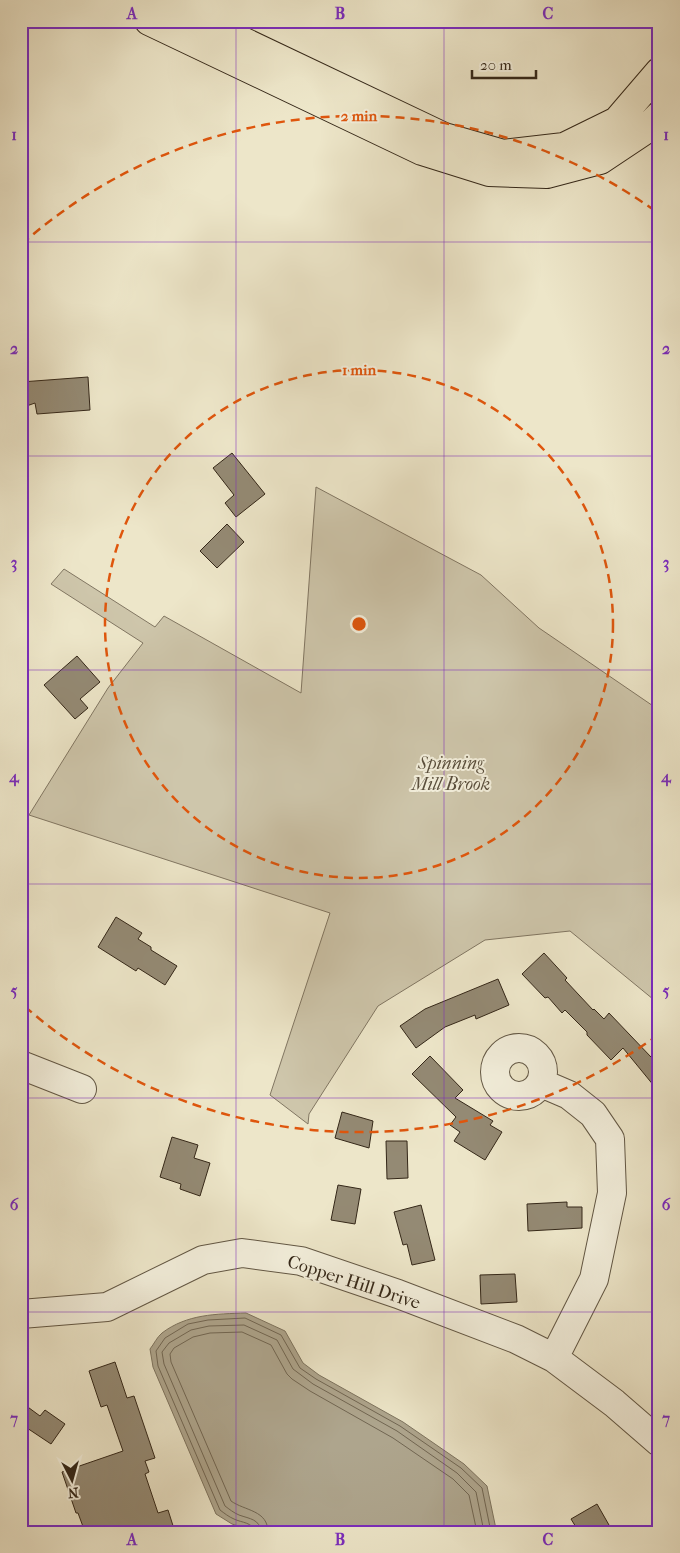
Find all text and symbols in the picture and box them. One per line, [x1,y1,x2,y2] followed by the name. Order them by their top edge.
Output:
[126,4,138,23] text: A
[335,4,345,23] text: B
[543,4,554,23] text: C
[472,48,536,80] scale bar
[480,56,512,74] text: 20 m
[341,107,378,125] text: 2 min
[11,125,17,144] text: 1
[663,125,669,144] text: 1
[10,339,18,358] text: 2
[662,339,670,358] text: 2
[342,361,376,379] text: 1 min
[11,553,17,573] text: 3
[663,553,669,573] text: 3
[350,615,368,633] centre of rings
[410,753,490,795] park label: Spinning Mill Brook
[8,767,20,787] text: 4
[660,767,672,787] text: 4
[11,981,18,1000] text: 5
[663,981,670,1000] text: 5
[10,1195,19,1214] text: 6
[662,1195,671,1214] text: 6
[285,1251,423,1314] street label: Copper Hill Drive
[9,1409,18,1428] text: 7
[661,1409,670,1428] text: 7
[48,1456,98,1506] north arrow
[67,1483,79,1501] text: N
[126,1530,138,1549] text: A
[335,1530,345,1549] text: B
[543,1530,554,1549] text: C

